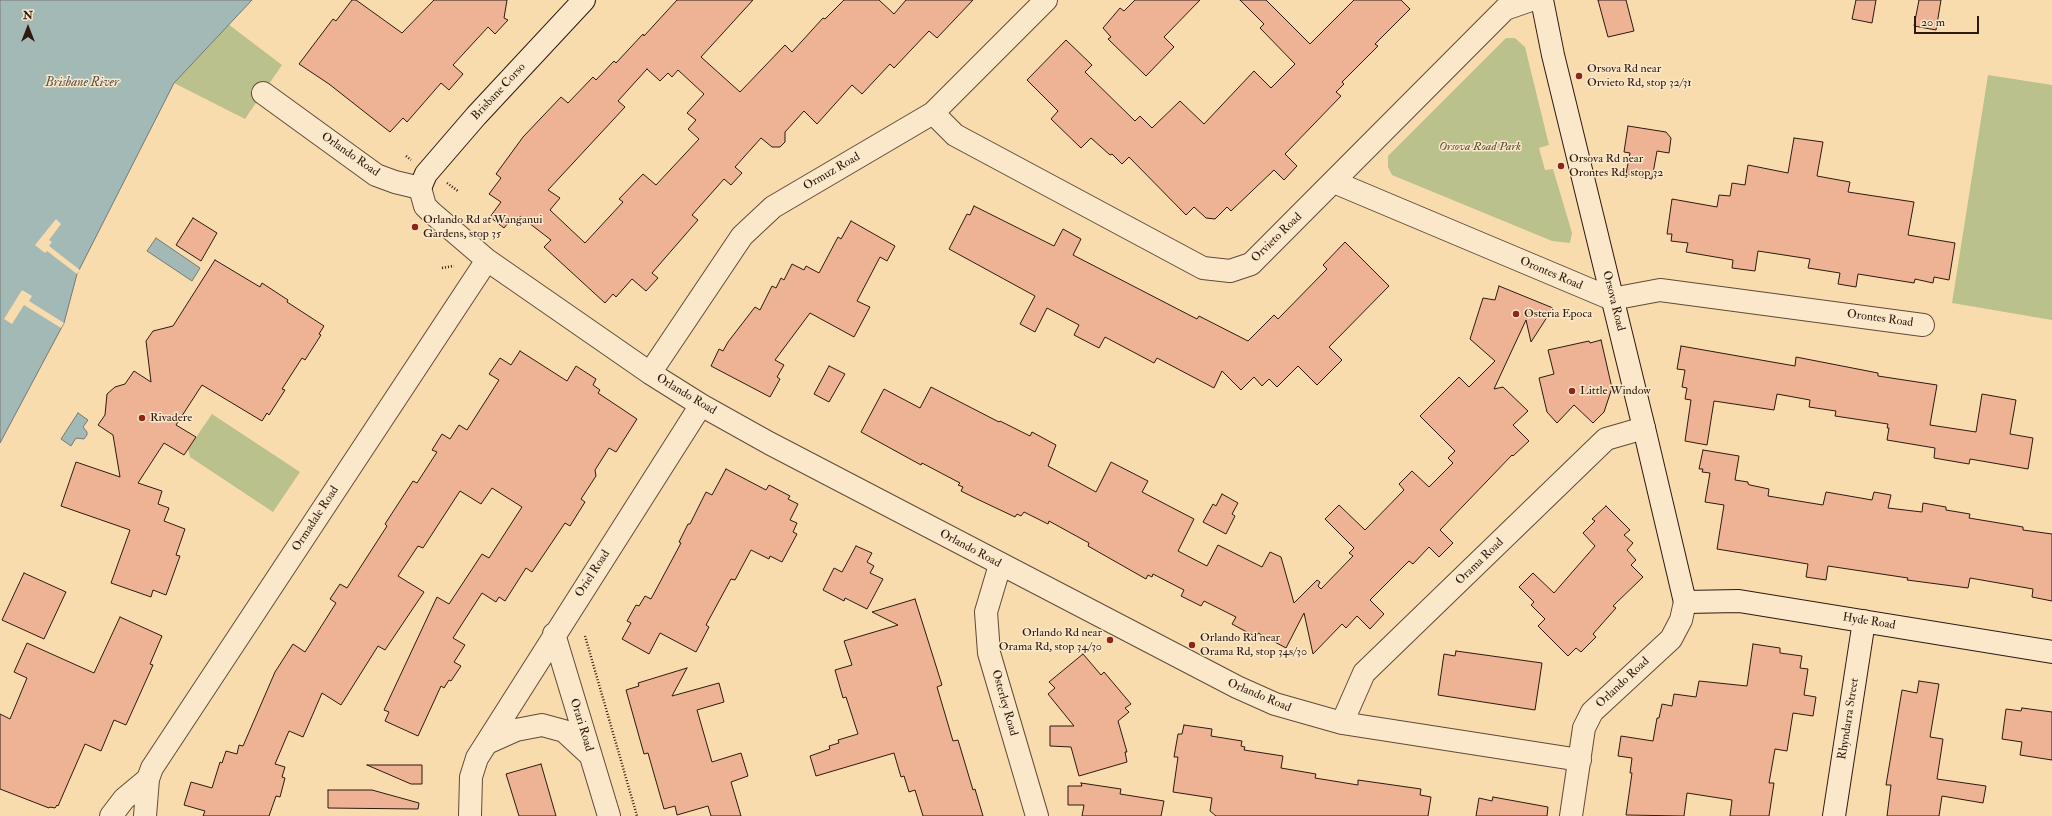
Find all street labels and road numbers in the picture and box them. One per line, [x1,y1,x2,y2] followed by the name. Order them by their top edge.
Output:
[469,60,529,124] street label: Brisbane Corso
[318,130,382,180] street label: Orlando Road
[801,150,863,194] street label: Ormuz Road
[1249,210,1305,266] street label: Orvieto Road
[1517,254,1585,294] street label: Orontes Road
[1599,269,1627,333] street label: Orsova Road
[1846,307,1914,331] street label: Orontes Road
[653,371,719,419] street label: Orlando Road
[290,484,342,554] street label: Ormadale Road
[937,527,1003,571] street label: Orlando Road
[1453,536,1507,588] street label: Orama Road
[573,548,613,600] street label: Oriel Road
[1842,611,1896,633] street label: Hyde Road
[1593,655,1653,711] street label: Orlando Road
[988,668,1020,738] street label: Osterley Road
[1225,676,1293,716] street label: Orlando Road
[1835,677,1863,761] street label: Rhyndarra Street
[566,697,596,753] street label: Orari Road

